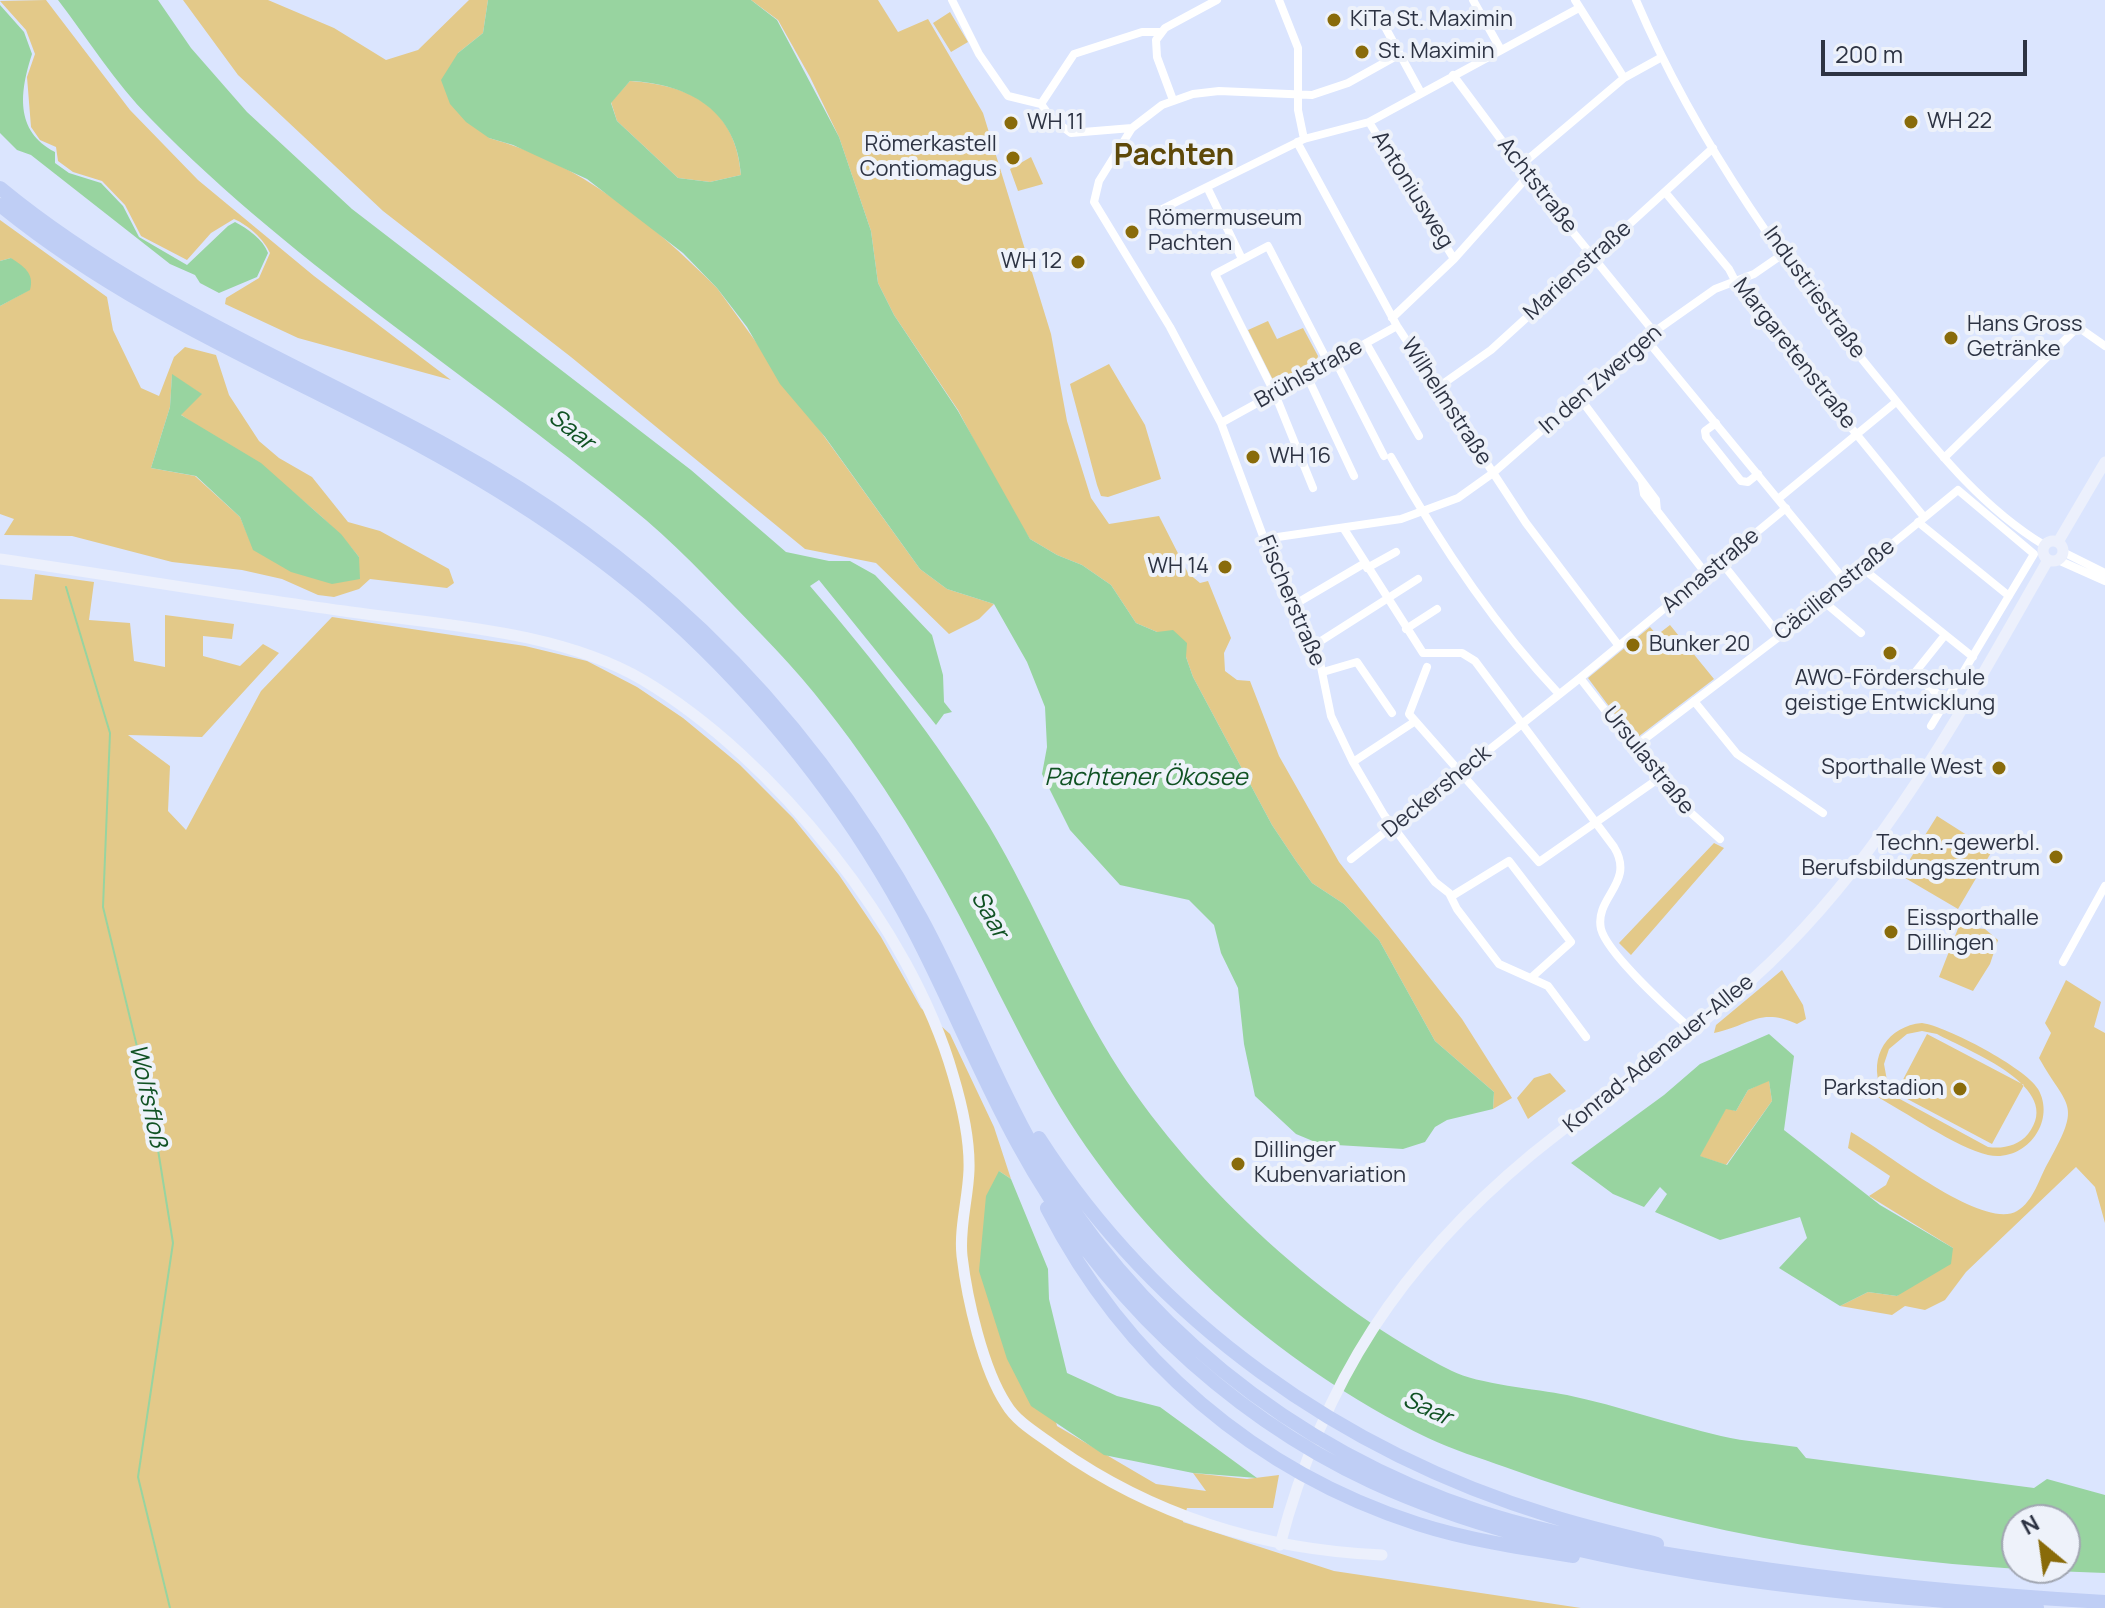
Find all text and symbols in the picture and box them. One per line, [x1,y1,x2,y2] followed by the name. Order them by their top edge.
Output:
[1350,7,1513,33] place label: KiTa St. Maximin
[1325,11,1343,29] marker: KiTa St. Maximin
[1825,24,2031,74] scale bar
[1835,37,1903,70] text: 200 m
[1378,39,1495,65] place label: St. Maximin
[1353,43,1371,61] marker: St. Maximin
[1927,109,1992,135] place label: WH 22
[1027,110,1084,136] place label: WH 11
[1902,113,1920,131] marker: WH 22
[1002,114,1020,132] marker: WH 11
[1366,127,1458,253] street label: Antoniusweg
[860,132,997,184] place label: Römerkastell Contiomagus
[1491,133,1583,239] street label: Achtstraße
[1114,139,1234,175] district label: Pachten
[1004,149,1022,167] marker: Römerkastell Contiomagus
[1148,206,1302,258] place label: Römermuseum Pachten
[1519,216,1637,326] street label: Marienstraße
[1757,222,1871,364] street label: Industriestraße
[1123,223,1141,241] marker: Römermuseum Pachten
[1001,249,1062,275] place label: WH 12
[1069,253,1087,271] marker: WH 12
[1727,273,1861,435] street label: Margaretenstraße
[1967,312,2083,364] place label: Hans Gross Getränke
[1535,320,1667,440] street label: In den Zwergen
[1942,329,1960,347] marker: Hans Gross Getränke
[1395,333,1497,471] street label: Wilhelmstraße
[1251,334,1367,414] street label: Brühlstraße
[542,403,600,457] water label: Saar
[1269,444,1331,470] place label: WH 16
[1244,448,1262,466] marker: WH 16
[1657,523,1765,619] street label: Annastraße
[1252,532,1330,670] street label: Fischerstraße
[1770,534,1900,646] street label: Cäcilienstraße
[1147,554,1209,580] place label: WH 14
[1216,558,1234,576] marker: WH 14
[1649,632,1750,658] place label: Bunker 20
[1624,636,1642,654] marker: Bunker 20
[1881,644,1899,662] marker: AWO-Förderschule geistige Entwicklung
[1785,666,1995,718] place label: AWO-Förderschule geistige Entwicklung
[1597,702,1699,820] street label: Ursulastraße
[1378,740,1496,844] street label: Deckersheck
[1821,755,1983,781] place label: Sporthalle West
[1990,759,2008,777] marker: Sporthalle West
[1044,764,1248,792] water label: Pachtener Ökosee
[1801,831,2040,882] place label: Techn.-gewerbl. Berufsbildungszentrum
[2047,848,2065,866] marker: Techn.-gewerbl. Berufsbildungszentrum
[964,886,1014,944] water label: Saar
[1907,906,2039,958] place label: Eissporthalle Dillingen
[1882,923,1900,941] marker: Eissporthalle Dillingen
[1559,969,1759,1139] street label: Konrad-Adenauer-Allee
[122,1041,172,1151] water label: Wolfsfloß
[1824,1076,1944,1102] place label: Parkstadion
[1951,1080,1969,1098] marker: Parkstadion
[1254,1138,1406,1190] place label: Dillinger Kubenvariation
[1229,1155,1247,1173] marker: Dillinger Kubenvariation
[1398,1385,1456,1433] water label: Saar
[2001,1504,2081,1584] north arrow
[2016,1508,2045,1542] text: N

